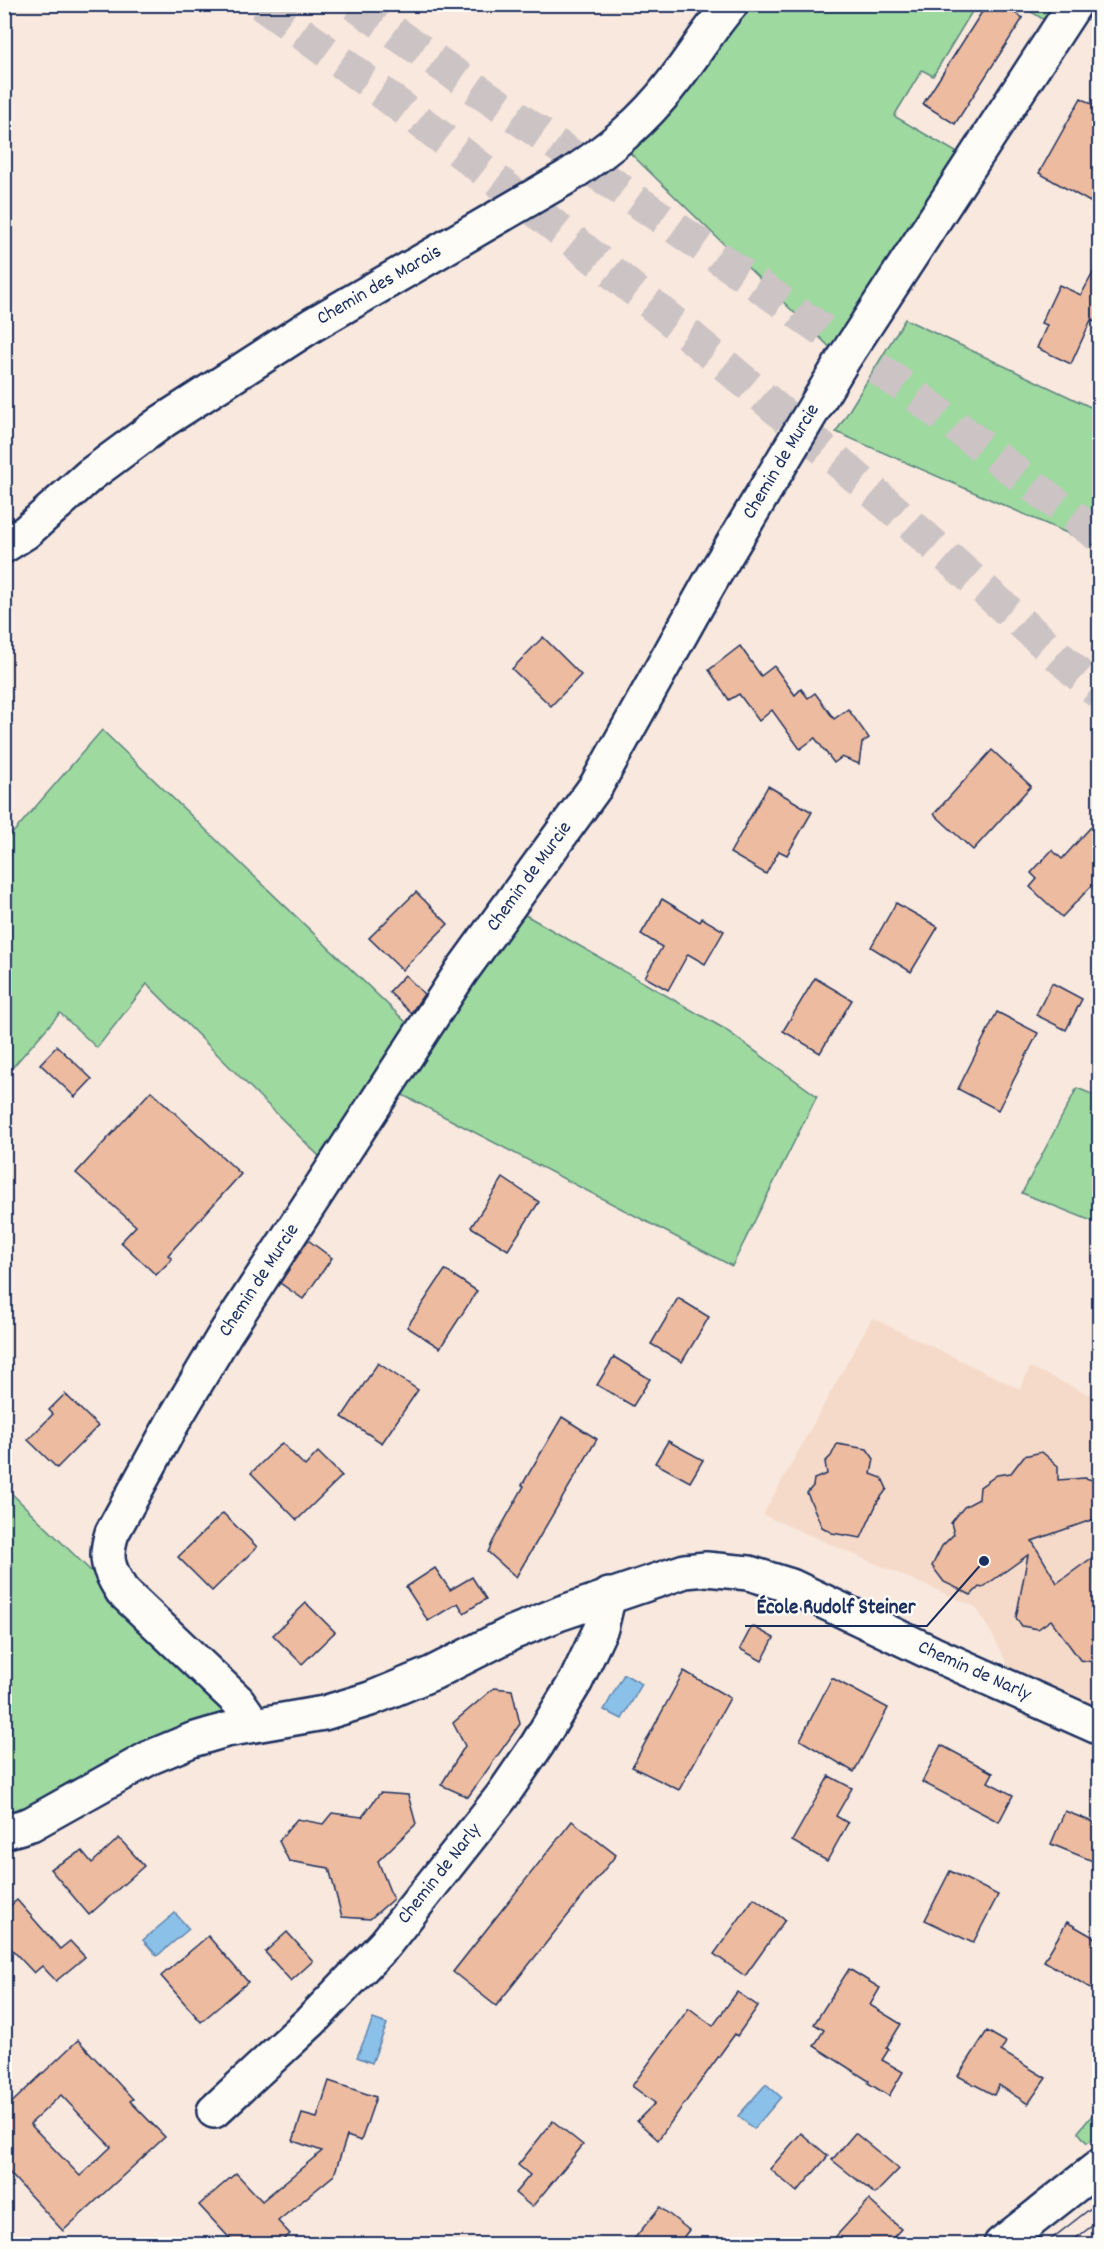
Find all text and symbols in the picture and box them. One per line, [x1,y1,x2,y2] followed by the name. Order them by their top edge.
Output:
[312,238,447,333] street label: Chemin des Marais
[736,399,827,525] street label: Chemin de Murcie
[480,816,580,938] street label: Chemin de Murcie
[212,1218,307,1343] street label: Chemin de Murcie
[745,1587,927,1626] callout: École Rudolf Steiner
[757,1594,917,1624] text: École Rudolf Steiner
[913,1634,1036,1710] street label: Chemin de Narly
[391,1817,489,1931] street label: Chemin de Narly

